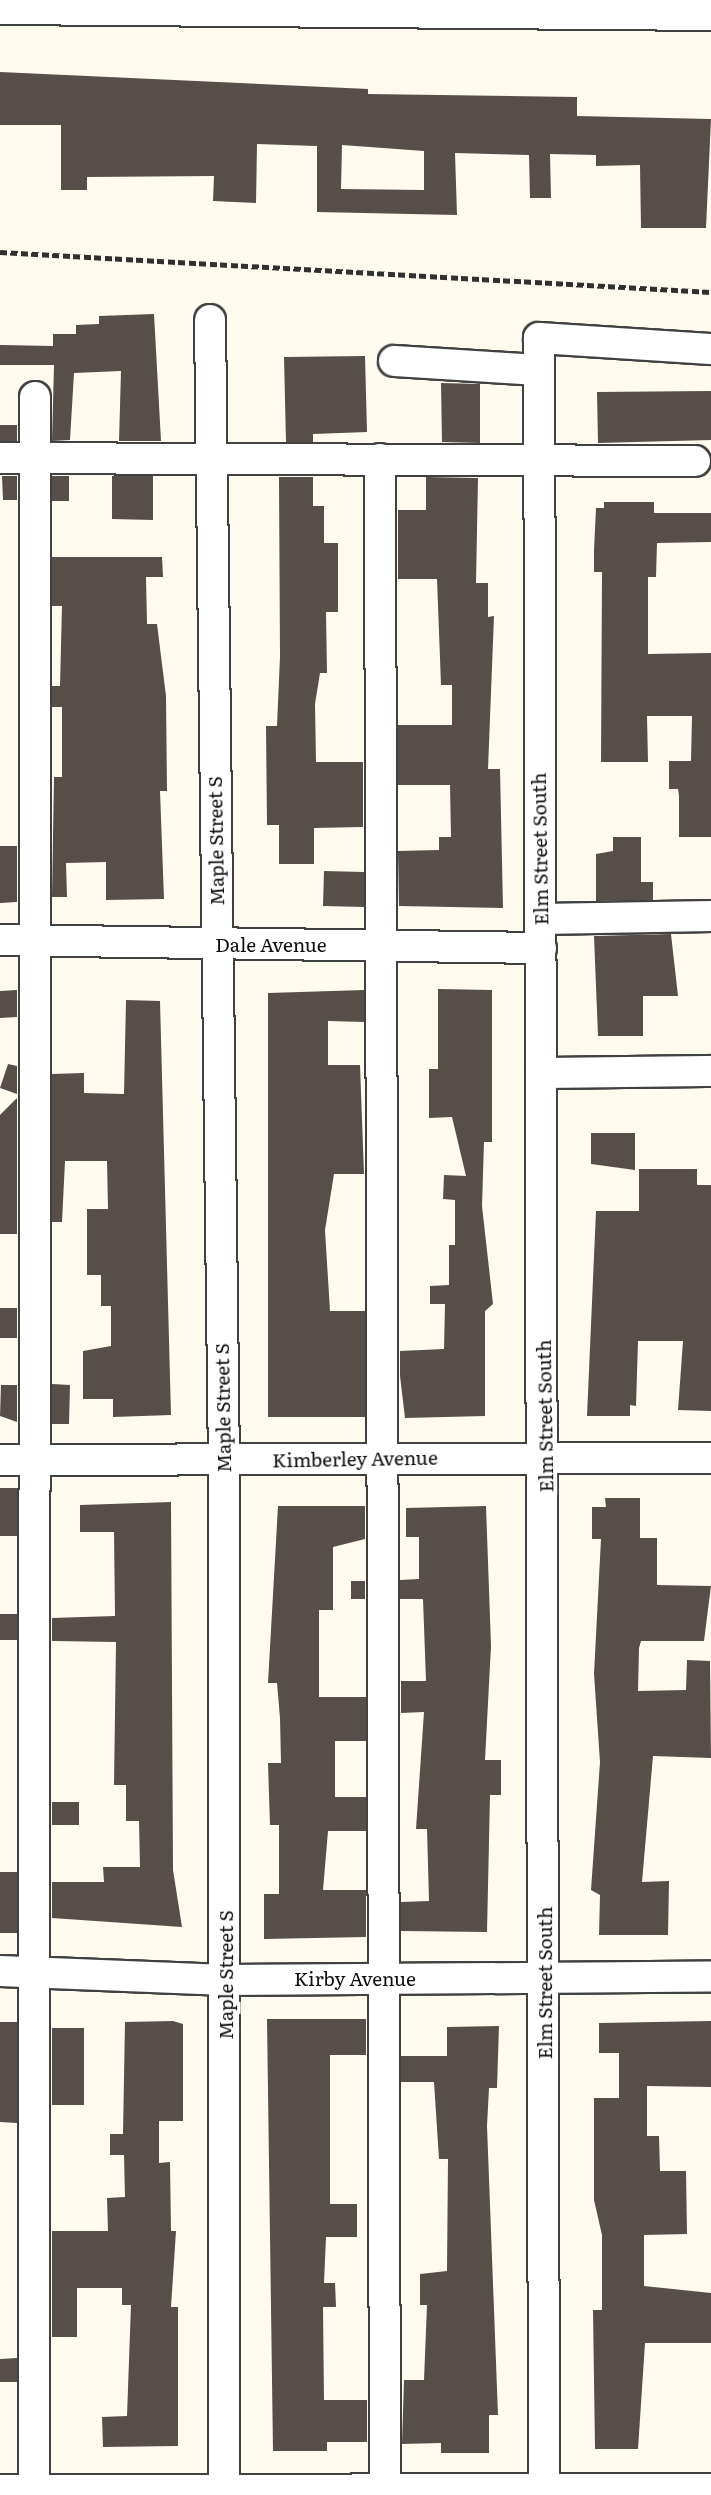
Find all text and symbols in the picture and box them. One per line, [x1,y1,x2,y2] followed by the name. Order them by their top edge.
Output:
[527,772,553,926] street label: Elm Street South
[203,776,229,906] street label: Maple Street S
[215,934,327,956] street label: Dale Avenue
[532,1339,558,1493] street label: Elm Street South
[210,1343,236,1473] street label: Maple Street S
[272,1446,438,1472] street label: Kimberley Avenue
[534,1907,556,2059] street label: Elm Street South
[215,1910,237,2040] street label: Maple Street S
[294,1968,416,1990] street label: Kirby Avenue

